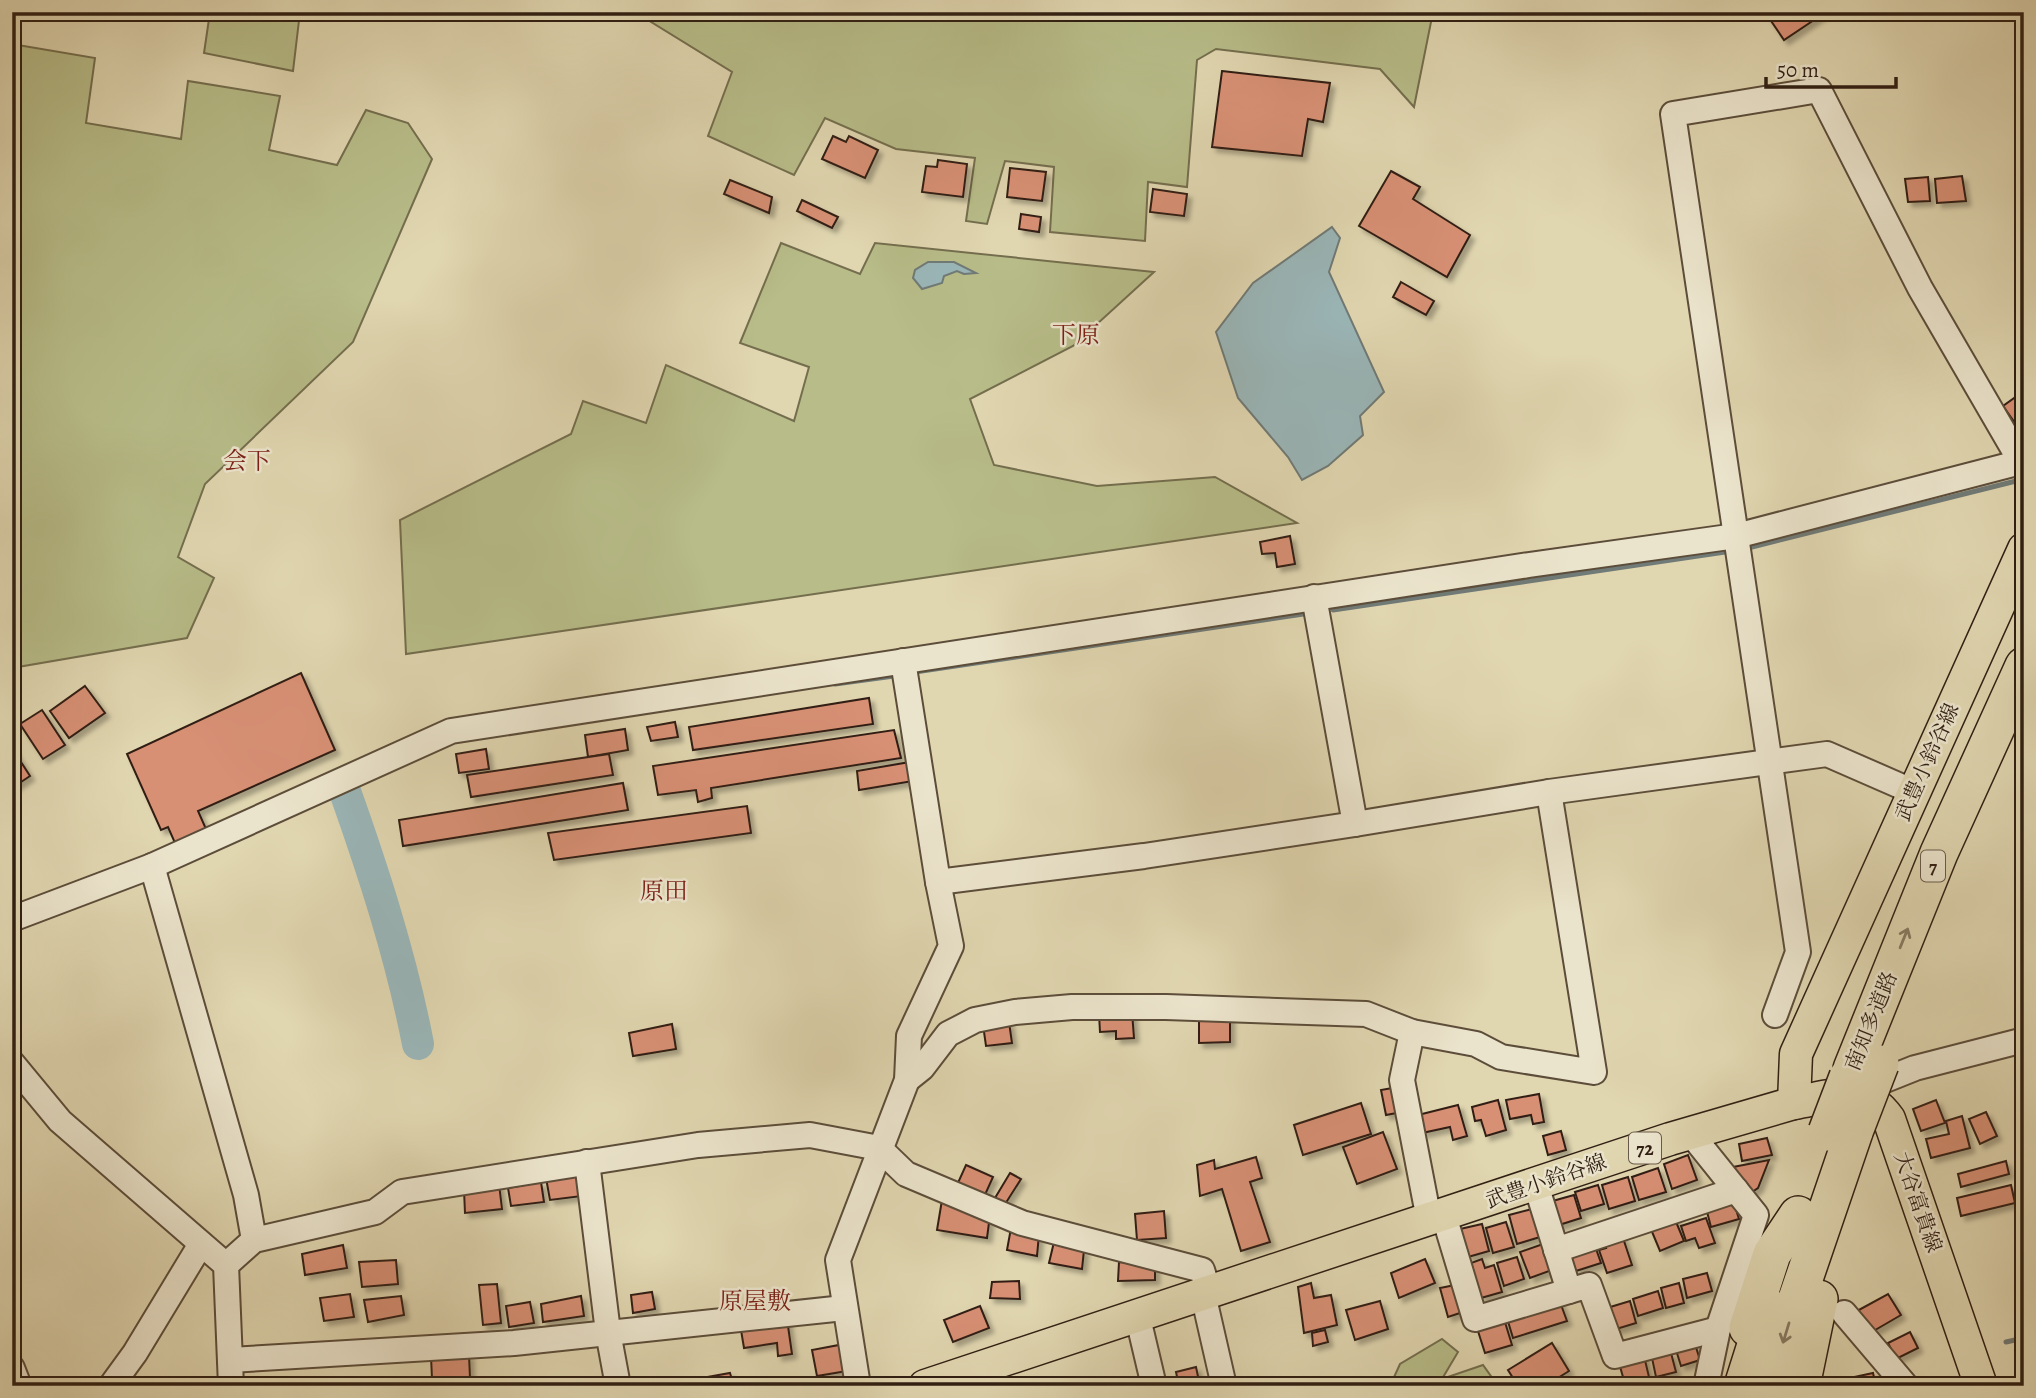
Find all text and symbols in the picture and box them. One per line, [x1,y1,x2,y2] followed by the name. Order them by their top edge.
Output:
[1766,46,1896,90] scale bar
[1777,56,1819,84] text: 50 m
[1052,319,1100,351] district label: 下原
[223,445,271,477] district label: 会下
[1889,699,1965,825] street label: 武豊小鈴谷線
[1921,850,1945,881] road number: 7
[640,875,688,907] district label: 原田
[1898,927,1911,949] one-way arrow
[1838,967,1904,1075] street label: 南知多道路
[1629,1132,1661,1164] road number: 72
[1482,1147,1610,1215] street label: 武豊小鈴谷線
[1888,1148,1948,1256] street label: 大谷富貴線
[719,1285,791,1317] district label: 原屋敷
[1779,1322,1792,1344] one-way arrow

